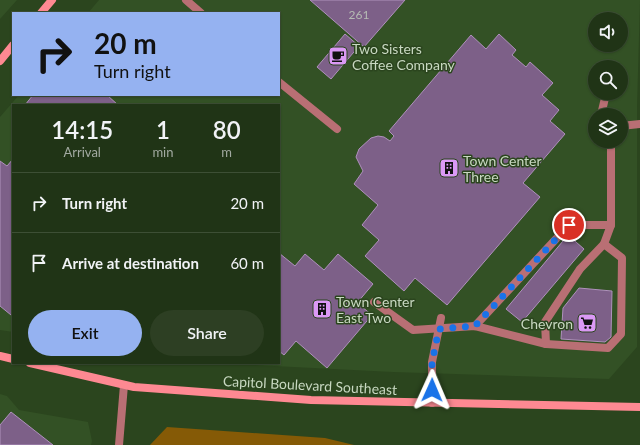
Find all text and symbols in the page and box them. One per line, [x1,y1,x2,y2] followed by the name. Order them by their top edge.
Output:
[349,7,369,22] house number: 261
[588,12,628,148] map controls
[588,12,628,52] button: sound
[94,26,157,60] text: 20 m
[28,28,80,80] icon: right
[352,40,456,73] place label: Two Sisters Coffee Company
[327,45,349,67] cafe icon: Two Sisters Coffee Company
[94,60,171,82] text: Turn right
[588,60,628,100] button: search
[588,108,628,148] button: layers
[51,115,113,144] text: 14:15
[156,115,170,144] text: 1
[213,115,241,144] text: 80
[63,144,101,160] text: Arrival
[152,144,173,160] text: min
[221,144,232,160] text: m
[463,152,542,185] place label: Town Center Three
[438,157,460,179] building icon: Town Center Three
[28,192,50,214] icon: right
[62,194,127,212] text: Turn right
[230,194,264,212] text: 20 m
[552,208,586,242] pin
[558,214,580,236] icon: arrive
[28,252,50,274] icon: arrive
[62,254,199,272] text: Arrive at destination
[230,254,264,272] text: 60 m
[336,293,415,326] place label: Town Center East Two
[311,298,333,320] building icon: Town Center East Two
[28,310,142,356] button: Exit
[150,310,264,356] button: Share
[576,312,598,334] supermarket icon: Chevron
[521,315,573,332] place label: Chevron
[411,369,453,411] position arrow
[222,372,398,398] street label: Capitol Boulevard Southeast

